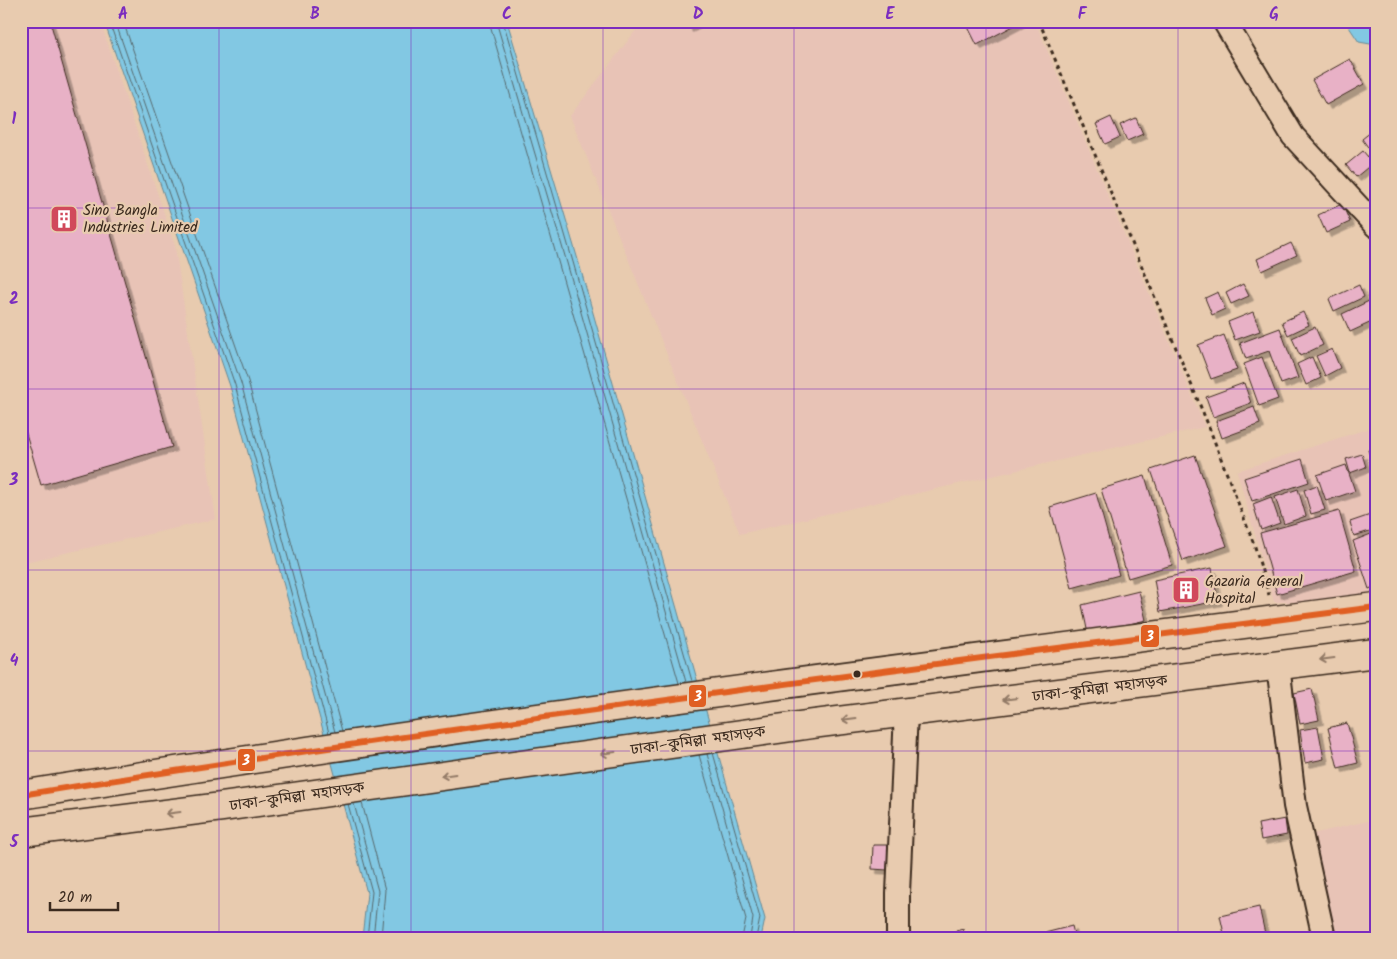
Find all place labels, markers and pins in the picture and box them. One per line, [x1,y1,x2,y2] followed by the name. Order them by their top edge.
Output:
[83,199,198,240] place label: Sino Bangla Industries Limited
[49,204,79,234] building icon: Sino Bangla Industries Limited
[1205,570,1303,611] place label: Gazaria General Hospital
[1171,575,1201,605] building icon: Gazaria General Hospital
[852,669,862,679] unlabelled marker

